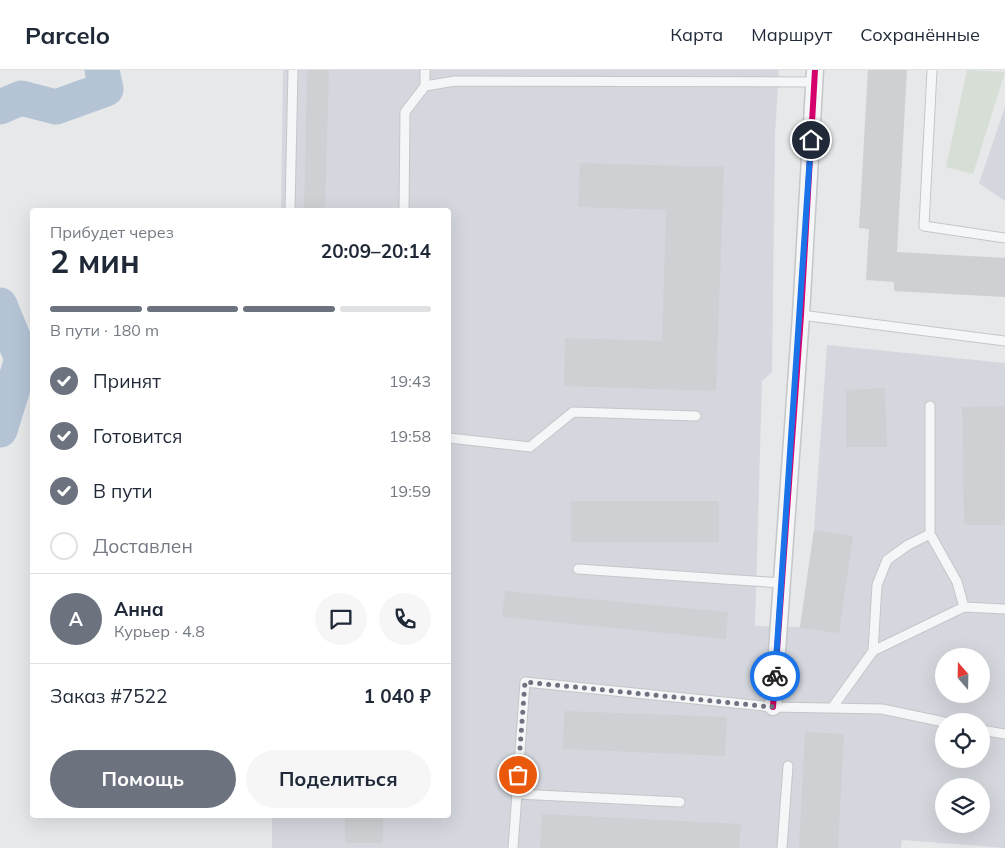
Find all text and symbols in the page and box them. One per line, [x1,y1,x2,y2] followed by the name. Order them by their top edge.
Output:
[25,20,110,50] text: Parcelo
[670,23,723,46] text: Карта
[751,23,832,46] text: Маршрут
[860,23,980,46] text: Сохранённые
[790,119,832,161] pin
[797,126,825,154] icon: home
[50,222,174,242] text: Прибудет через
[321,239,431,263] text: 20:09–20:14
[50,241,140,281] text: 2 мин
[50,320,159,340] text: В пути · 180 m
[50,367,78,395] icon: check
[93,369,161,393] text: Принят
[389,371,431,391] text: 19:43
[50,422,78,450] icon: check
[93,424,183,448] text: Готовится
[389,426,431,446] text: 19:58
[50,477,78,505] icon: check
[93,479,152,503] text: В пути
[389,481,431,501] text: 19:59
[93,534,193,558] text: Доставлен
[315,593,367,645] button: chat
[379,593,431,645] button: phone
[114,597,164,621] text: Анна
[69,607,83,631] text: А
[114,621,205,641] text: Курьер · 4.8
[935,648,990,702] north arrow
[935,648,990,833] map controls
[750,651,800,701] courier
[761,662,789,690] icon: bike
[50,684,167,708] text: Заказ #7522
[364,684,431,708] text: 1 040 ₽
[935,713,990,768] button: locate
[50,750,236,808] button: Помощь
[246,750,431,808] button: Поделиться
[497,754,539,796] pin
[504,761,532,789] icon: bag
[935,778,990,833] button: layers

